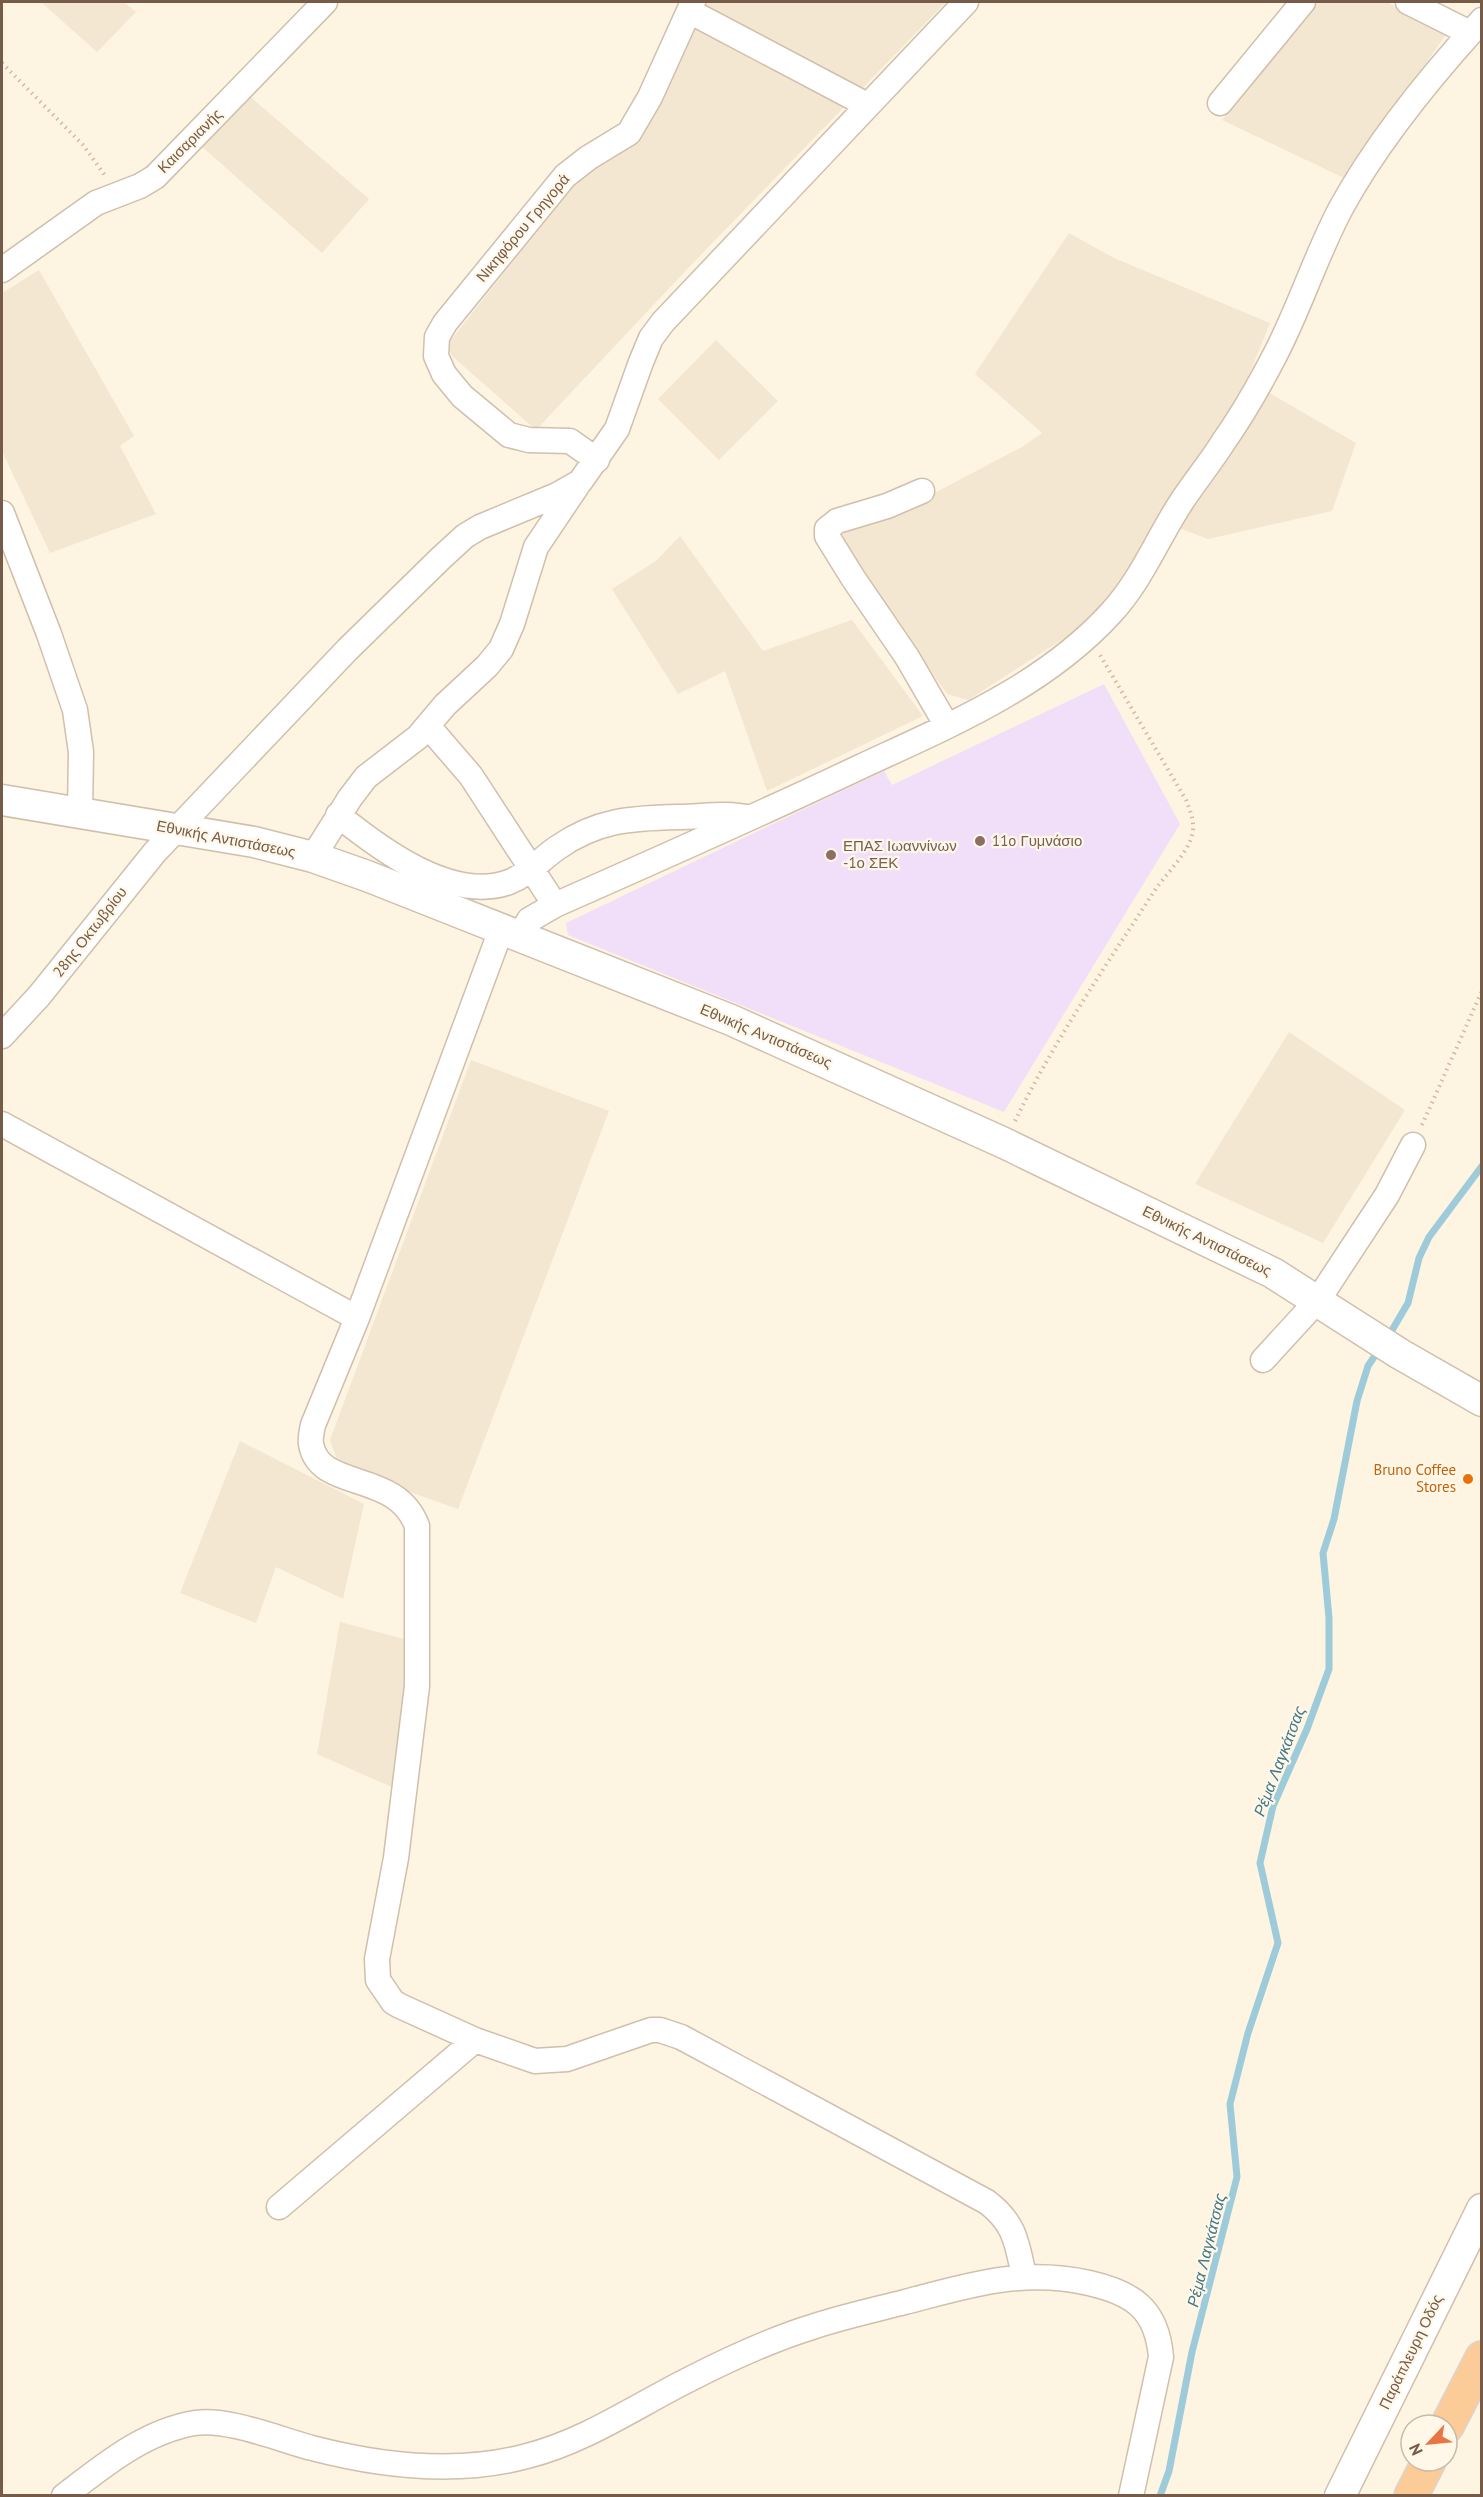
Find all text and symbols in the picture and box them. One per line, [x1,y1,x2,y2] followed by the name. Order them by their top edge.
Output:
[153,104,226,177] street label: Καισαριανής
[472,169,574,286] street label: Νικηφόρου Γρηγορά
[155,816,297,861] street label: Εθνικής Αντιστάσεως
[992,831,1082,850] place label: 11o Γυμνάσιο
[973,834,987,848] marker: 11o Γυμνάσιο
[843,836,957,872] place label: ΕΠΑΣ Ιωαννίνων -1ο ΣΕΚ
[824,848,838,862] marker: ΕΠΑΣ Ιωαννίνων -1ο ΣΕΚ
[48,883,131,981] street label: 28ης Οκτωβρίου
[697,999,835,1072] street label: Εθνικής Αντιστάσεως
[1140,1201,1275,1280] street label: Εθνικής Αντιστάσεως
[1373,1460,1456,1496] place label: Bruno Coffee Stores
[1461,1472,1475,1486] marker: Bruno Coffee Stores
[1249,1703,1309,1819] water label: Ρέμα Λαγκάτσας
[1182,2191,1230,2309] water label: Ρέμα Λαγκάτσας
[1374,2291,1447,2412] street label: Παράπλευρη Οδός
[1399,2413,1459,2473] north arrow
[1404,2440,1427,2459] text: N

